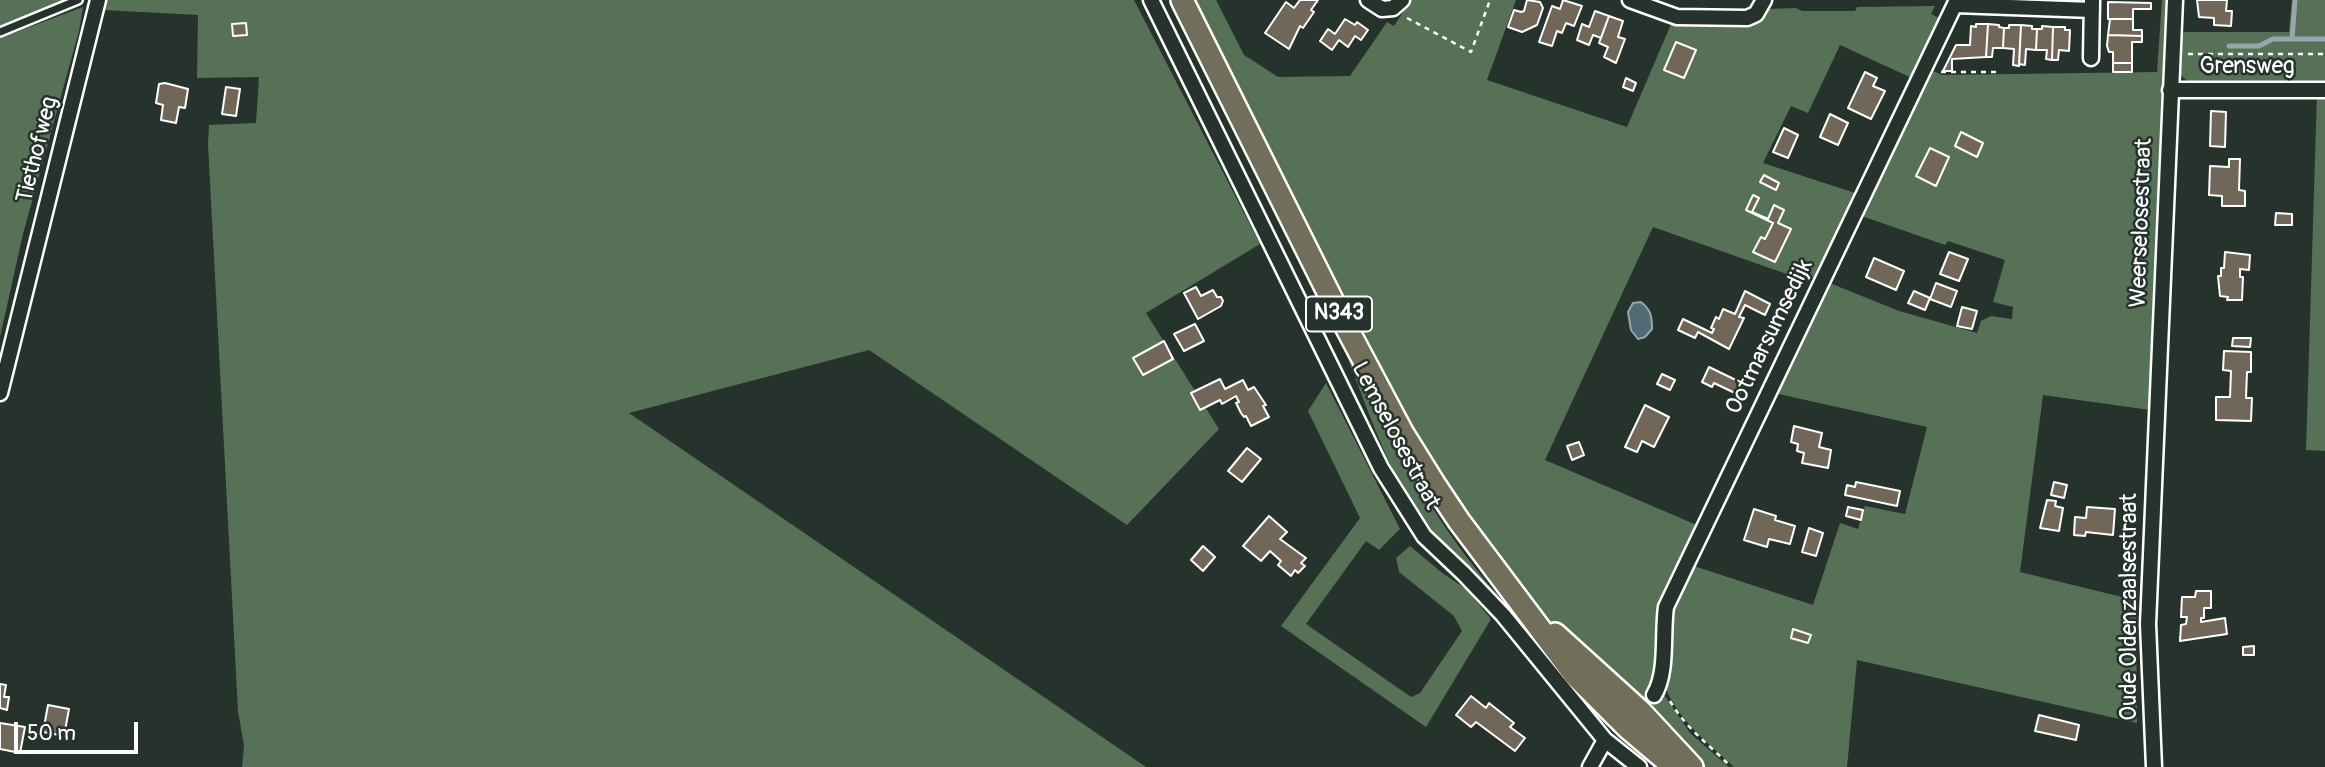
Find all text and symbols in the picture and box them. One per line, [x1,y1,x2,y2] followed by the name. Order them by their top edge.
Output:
[2199,53,2295,81] street label: Grensweg
[12,94,64,206] street label: Tiethofweg
[2125,138,2159,308] street label: Weerselosestraat
[1721,255,1819,419] street label: Ootmarsumsedijk
[1306,296,1372,332] road number: N343
[1345,358,1445,514] street label: Lemselosestraat
[2116,493,2144,721] street label: Oude Oldenzaalsestraat
[18,708,142,752] scale bar
[27,720,76,747] text: 50 m

